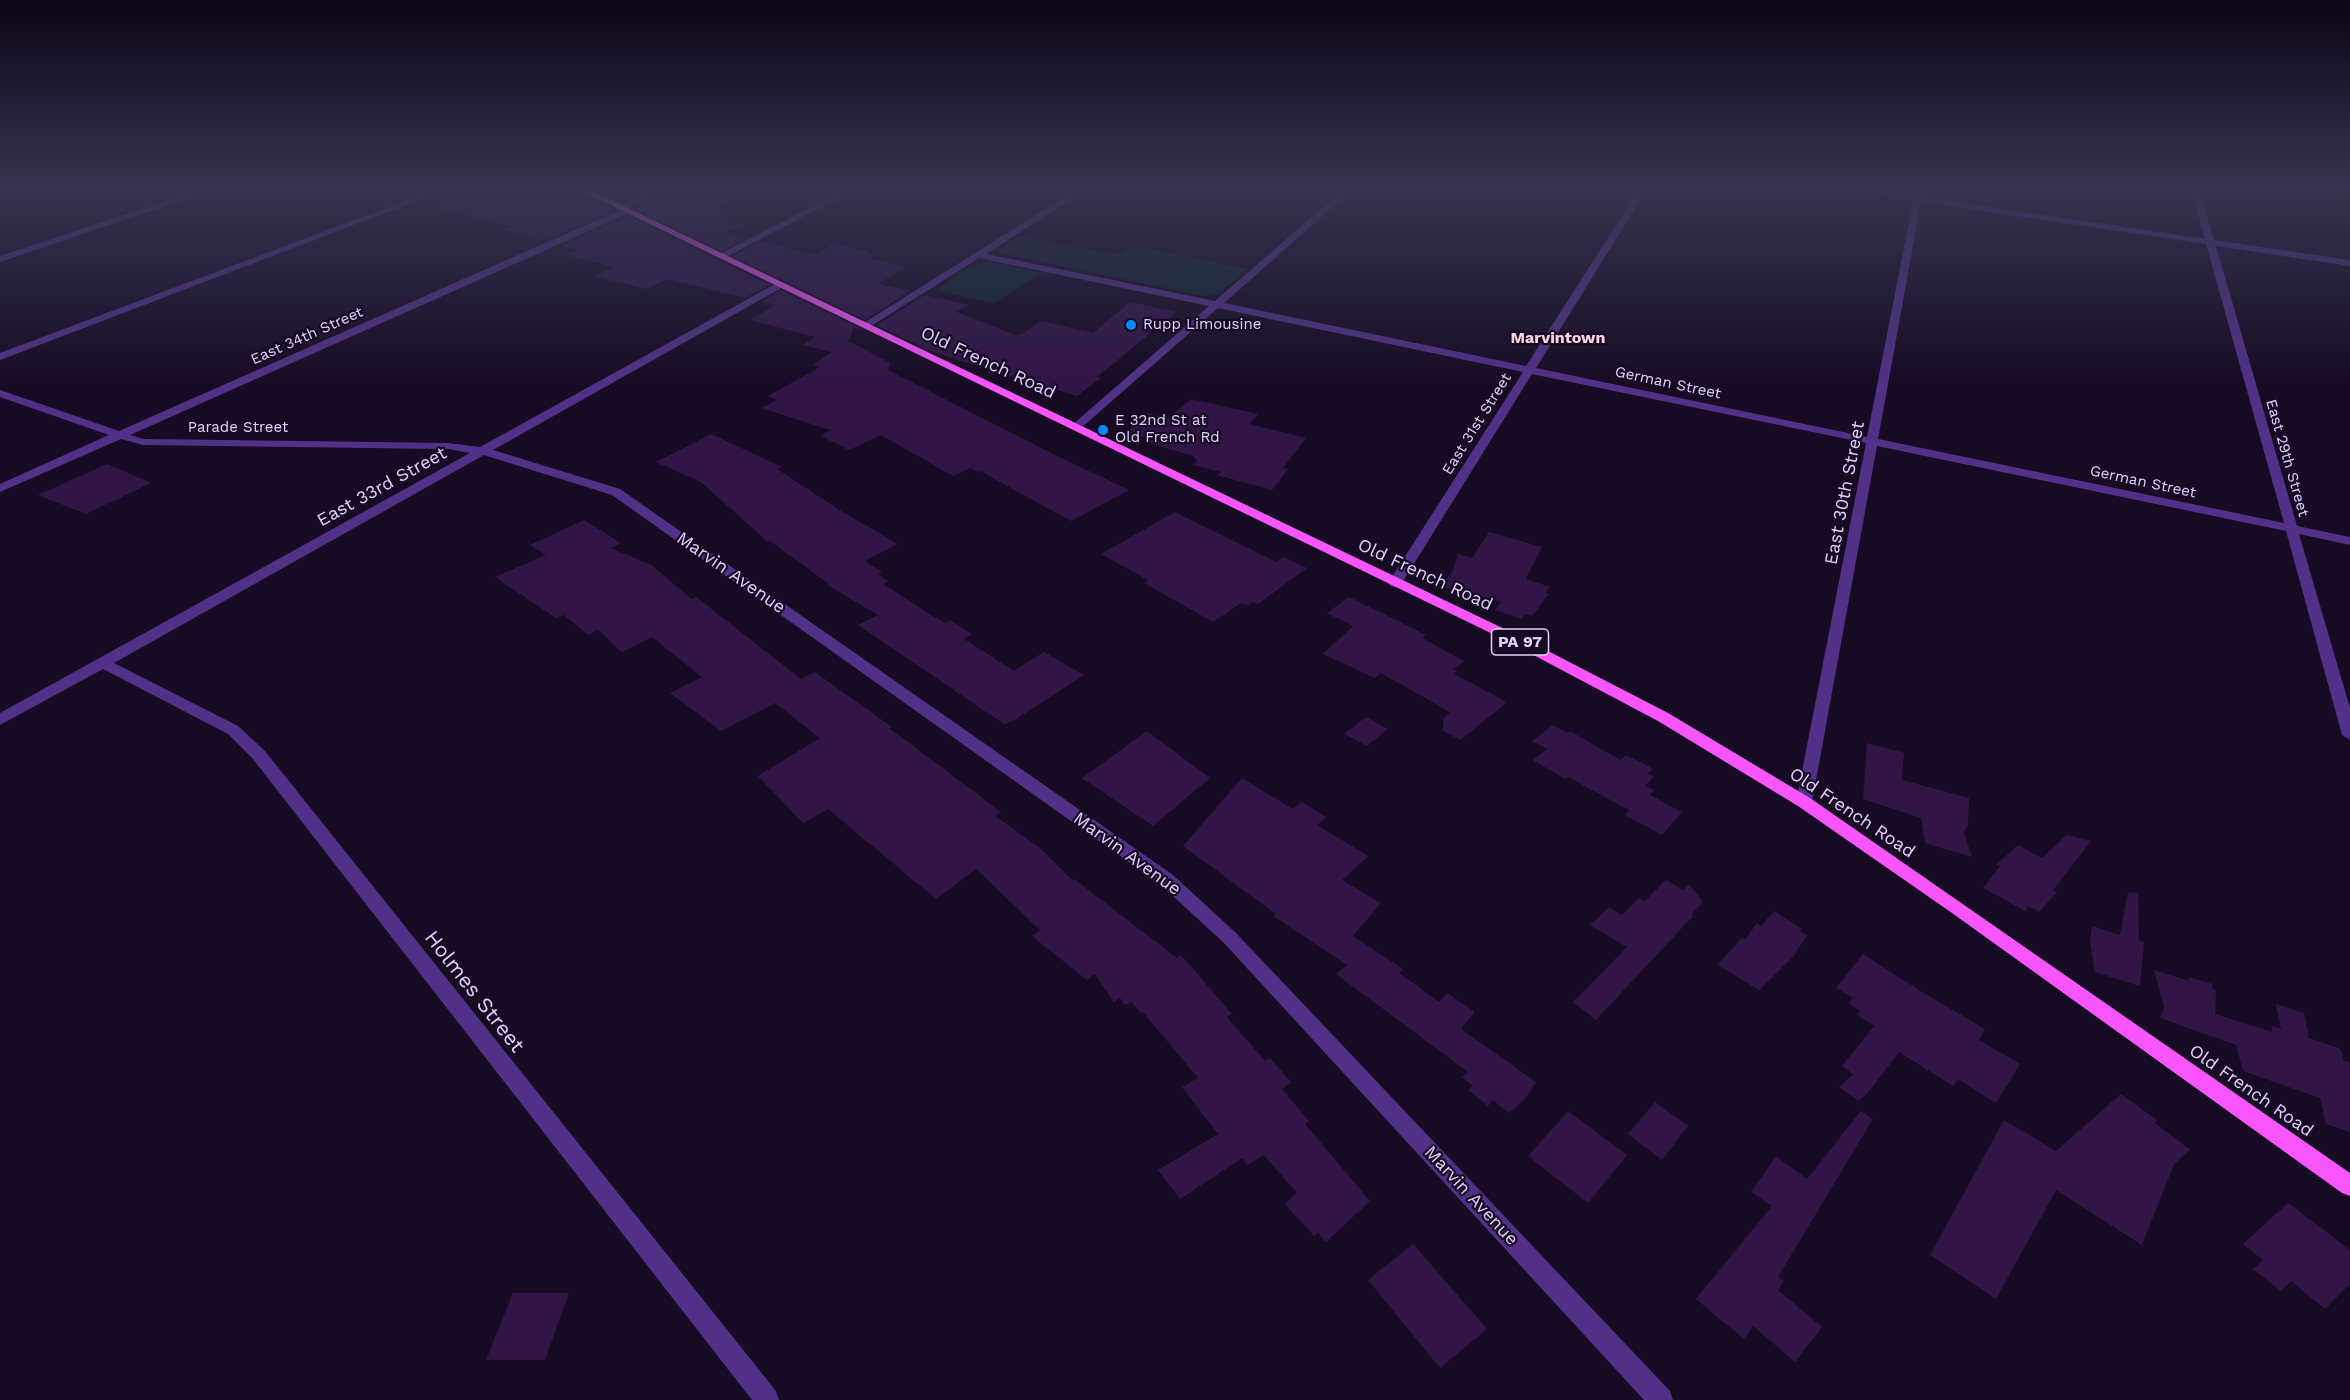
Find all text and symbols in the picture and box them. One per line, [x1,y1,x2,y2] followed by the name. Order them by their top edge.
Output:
[248,303,366,369] street label: East 34th Street
[1143,316,1261,334] place label: Rupp Limousine
[1124,318,1138,332] marker: Rupp Limousine
[917,322,1059,404] street label: Old French Road
[1511,328,1605,348] district label: Marvintown
[1613,363,1723,403] street label: German Street
[1439,370,1515,478] street label: East 31st Street
[2262,397,2312,519] street label: East 29th Street
[1115,412,1220,447] place label: E 32nd St at Old French Rd
[188,419,288,437] street label: Parade Street
[1821,420,1869,566] street label: East 30th Street
[1096,423,1110,437] marker: E 32nd St at Old French Rd
[314,443,450,531] street label: East 33rd Street
[2088,462,2198,502] street label: German Street
[672,527,790,619] street label: Marvin Avenue
[1354,534,1496,616] street label: Old French Road
[1492,629,1549,655] road number: PA 97
[1785,763,1919,863] street label: Old French Road
[1069,808,1185,900] street label: Marvin Avenue
[419,926,529,1058] street label: Holmes Street
[2185,1040,2317,1142] street label: Old French Road
[1419,1142,1523,1250] street label: Marvin Avenue

